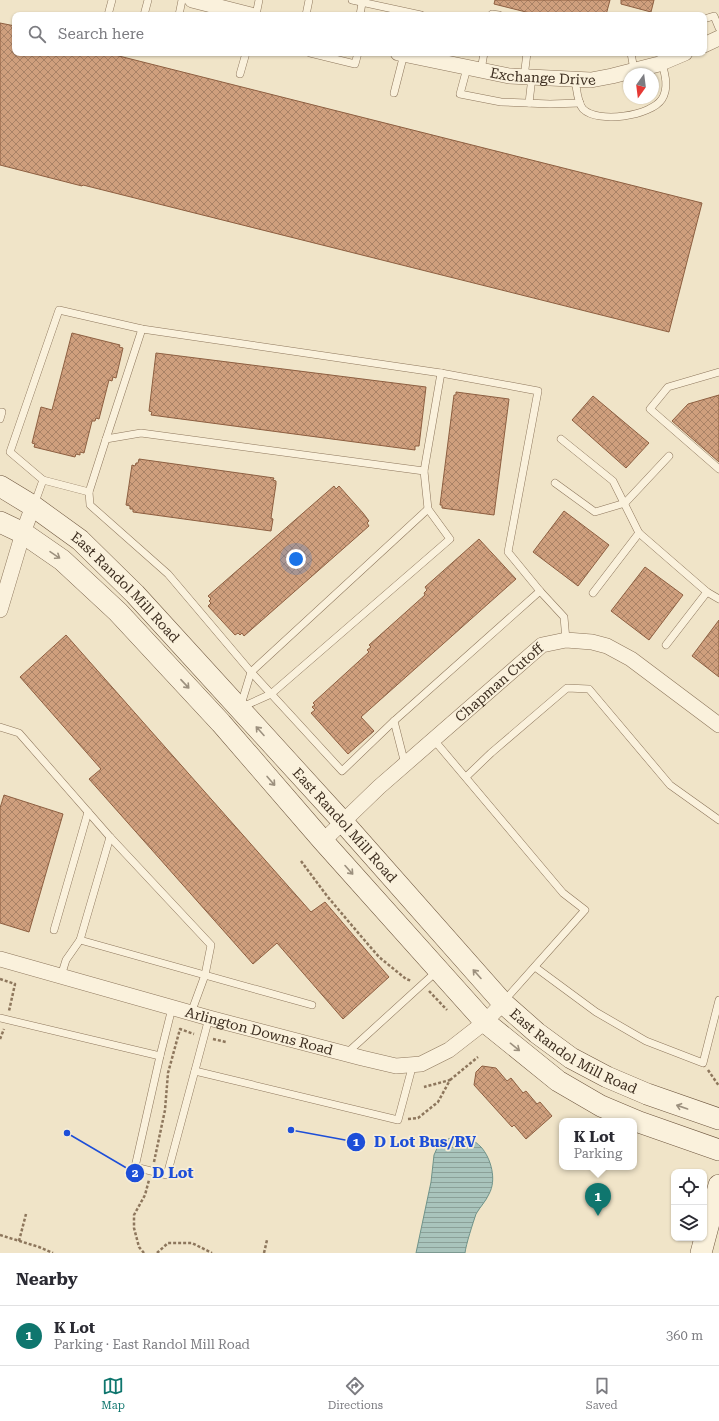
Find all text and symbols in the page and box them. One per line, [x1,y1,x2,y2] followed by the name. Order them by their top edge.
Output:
[12,12,707,56] search box
[26,23,48,45] icon: search
[58,25,144,43] text: Search here
[489,64,597,88] street label: Exchange Drive
[623,68,659,104] north arrow
[68,528,183,646] street label: East Randol Mill Road
[286,549,306,569] your location
[49,551,60,559] one-way arrow
[452,639,547,725] street label: Chapman Cutoff
[180,679,190,689] one-way arrow
[256,726,265,736] one-way arrow
[290,765,401,886] street label: East Randol Mill Road
[267,776,276,787] one-way arrow
[344,865,353,875] one-way arrow
[473,969,482,979] one-way arrow
[183,1004,335,1058] street label: Arlington Downs Road
[507,1005,640,1097] street label: East Randol Mill Road
[510,1043,521,1052] one-way arrow
[676,1103,689,1110] one-way arrow
[559,1118,637,1170] popup
[346,1128,484,1155] callout: D Lot Bus/RV
[574,1128,615,1146] text: K Lot
[374,1133,476,1151] text: D Lot Bus/RV
[353,1135,360,1149] text: 1
[574,1146,622,1161] text: Parking
[125,1160,202,1187] callout: D Lot
[152,1164,194,1182] text: D Lot
[132,1166,139,1180] text: 2
[671,1169,707,1241] map controls
[671,1169,707,1205] button: locate
[585,1183,611,1216] pin: 1
[671,1205,707,1241] button: layers
[16,1269,78,1289] text: Nearby
[54,1319,95,1337] text: K Lot
[25,1328,33,1343] text: 1
[666,1328,703,1343] text: 360 m
[54,1337,250,1352] text: Parking · East Randol Mill Road
[101,1375,125,1412] tab: Map
[328,1375,383,1412] tab: Directions
[586,1375,618,1412] tab: Saved

